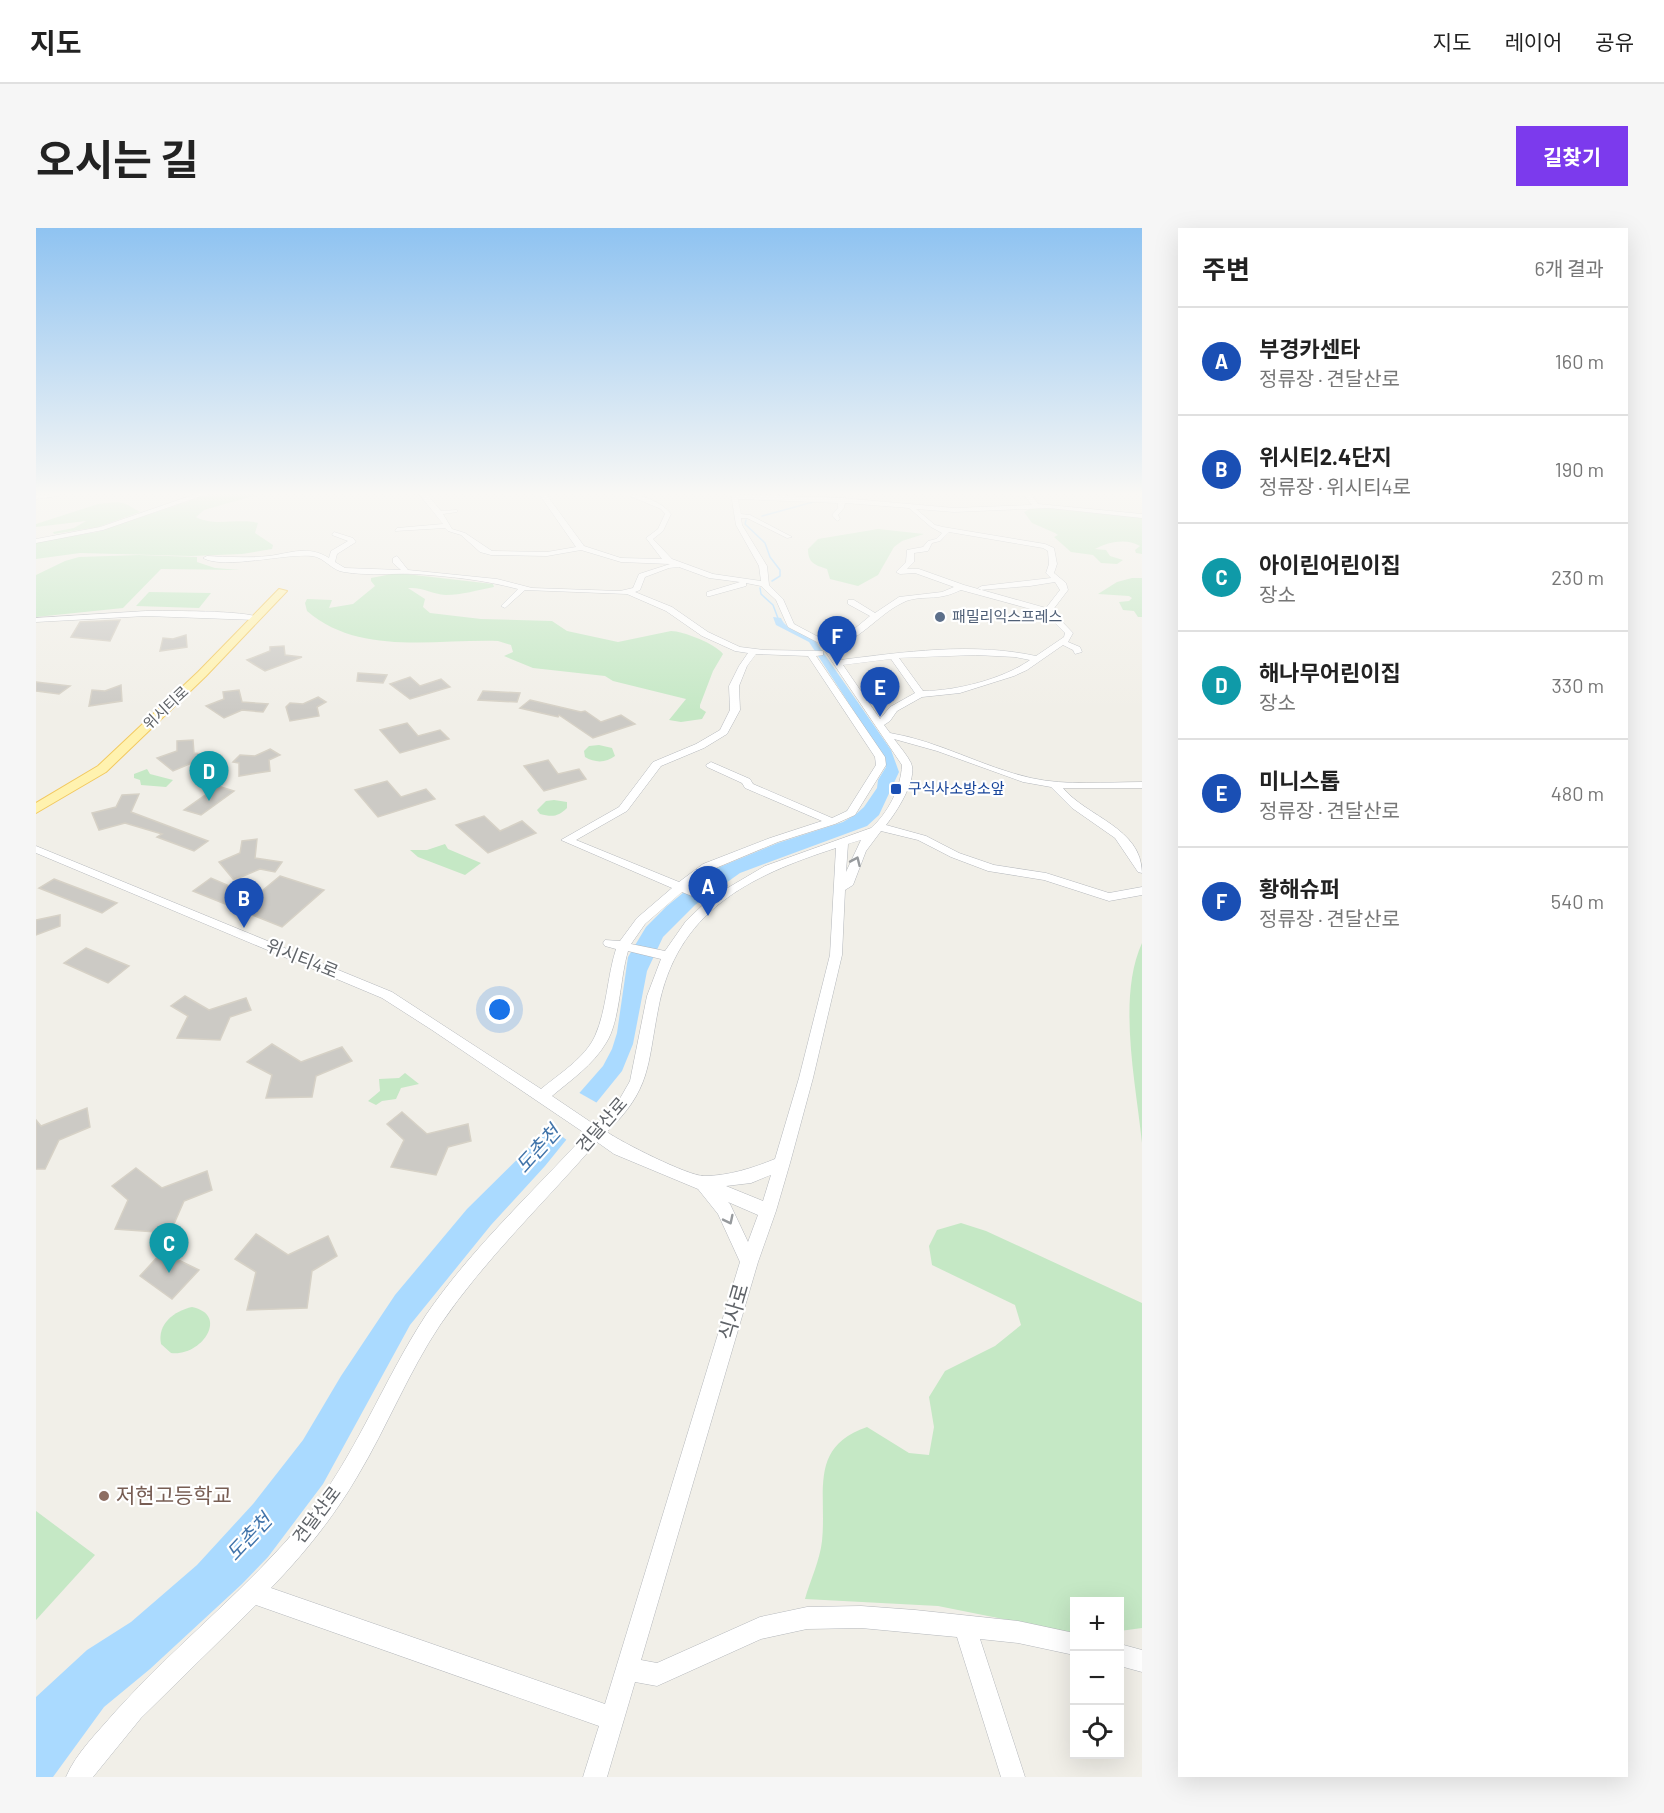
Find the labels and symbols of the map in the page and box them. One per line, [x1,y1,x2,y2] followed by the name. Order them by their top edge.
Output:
[952,607,1063,625] place label: 패밀리익스프레스
[933,610,947,624] marker: 패밀리익스프레스
[818,616,856,666] pin: F
[860,668,900,717] pin: E
[139,682,192,733] street label: 위시티로
[190,752,228,801] pin: D
[908,779,1005,797] place label: 구식사소방소앞
[889,782,903,796] marker: 구식사소방소앞
[849,856,861,867] one-way arrow
[688,866,728,916] pin: A
[224,878,264,928] pin: B
[263,934,342,983] street label: 위시티4로
[485,995,514,1024] your location
[571,1092,631,1157] street label: 견달산로
[510,1118,566,1177] water label: 도촌천
[722,1213,733,1224] one-way arrow
[150,1224,188,1273] pin: C
[713,1280,753,1343] street label: 식사로
[287,1481,345,1547] street label: 견달산로
[116,1482,232,1507] place label: 저현고등학교
[97,1489,111,1503] marker: 저현고등학교
[221,1506,278,1565] water label: 도촌천

